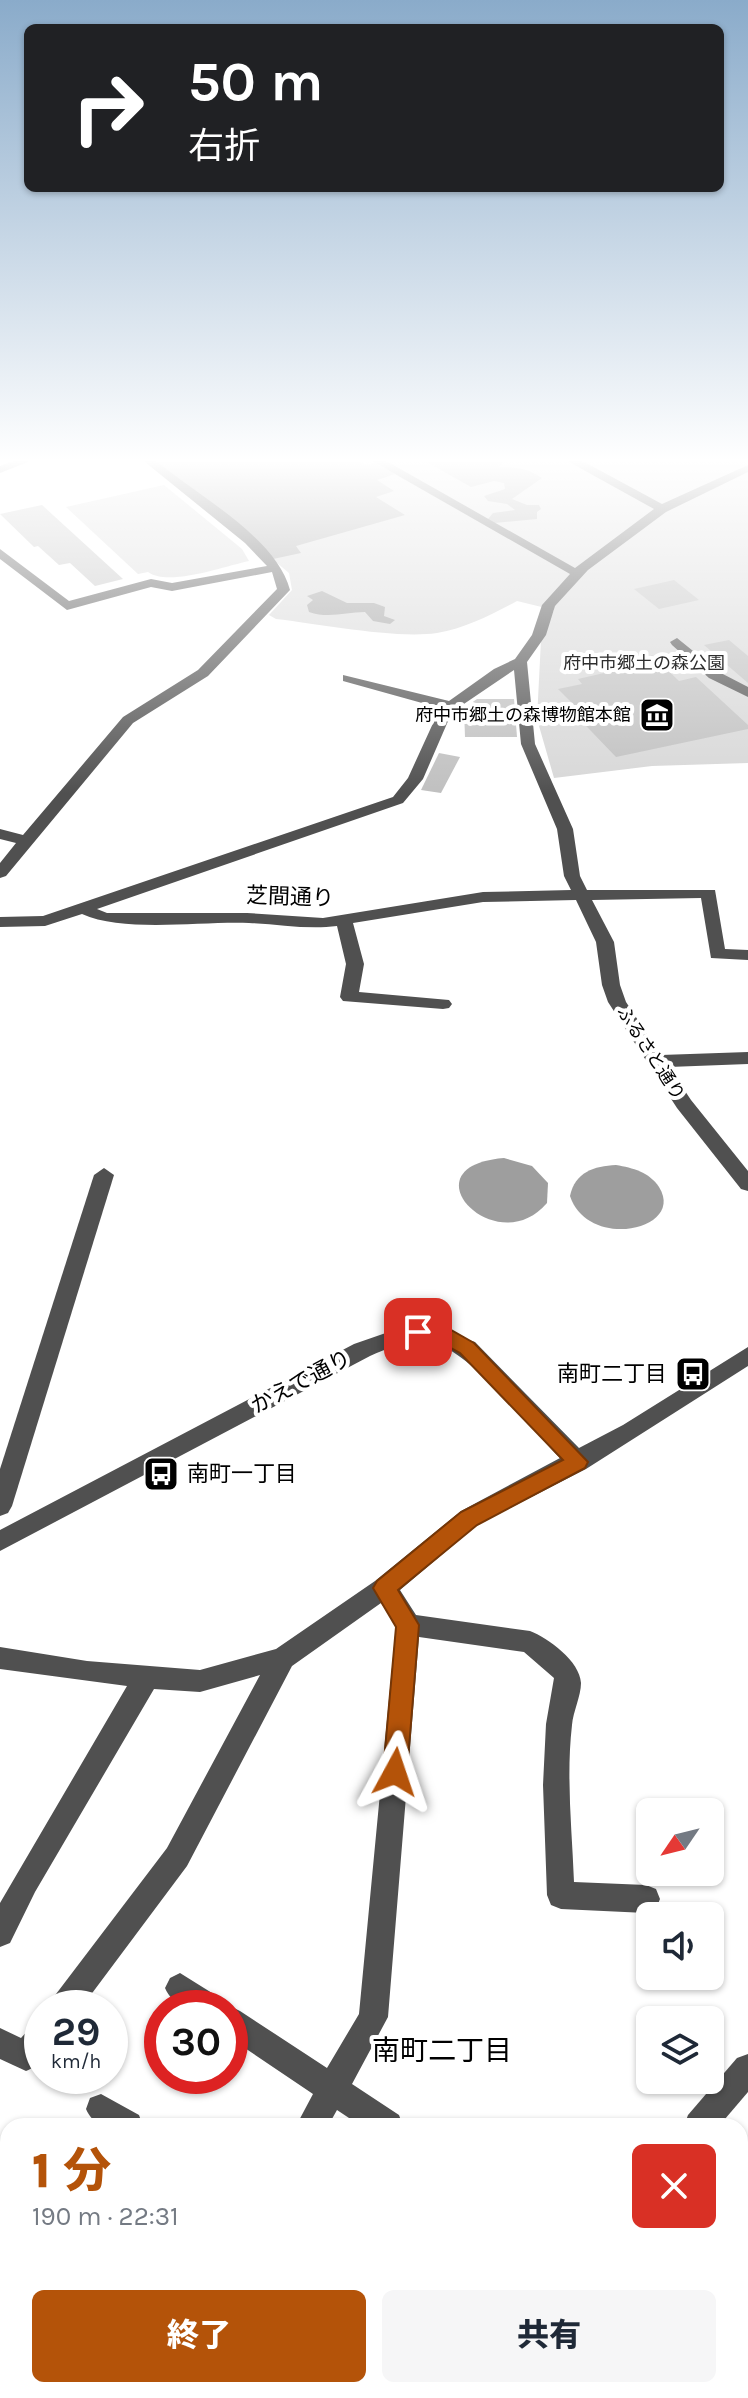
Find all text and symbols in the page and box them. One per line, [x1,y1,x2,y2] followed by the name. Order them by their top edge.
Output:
[188,49,323,114] text: 50 m
[56,56,160,160] icon: right
[188,125,260,167] text: 右折
[563,652,725,674] park label: 府中市郷土の森公園
[638,696,676,734] museum icon: 府中市郷土の森博物館本館
[415,704,631,726] place label: 府中市郷土の森博物館本館
[246,882,334,912] street label: 芝間通り
[612,1002,690,1104] street label: ふるさと通り
[384,1298,452,1366] pin
[396,1310,440,1354] icon: arrive
[247,1345,355,1419] street label: かえで通り
[674,1355,712,1393] bus stop icon: 南町二丁目
[557,1361,667,1387] place label: 南町二丁目
[142,1455,180,1493] bus stop icon: 南町一丁目
[187,1461,297,1487] place label: 南町一丁目
[353,1730,437,1814] position arrow
[636,1798,724,1886] north arrow
[636,1798,724,2094] map controls
[636,1902,724,1990] button: sound
[144,1990,248,2094] speed limit sign: 30
[636,2006,724,2094] button: layers
[52,2008,100,2055] text: 29
[372,2034,512,2067] district label: 南町二丁目
[51,2050,101,2073] text: km/h
[32,2143,111,2199] text: 1 分
[632,2144,716,2228] button: close
[32,2201,179,2232] text: 190 m · 22:31
[32,2290,366,2382] button: 終了
[382,2290,716,2382] button: 共有

